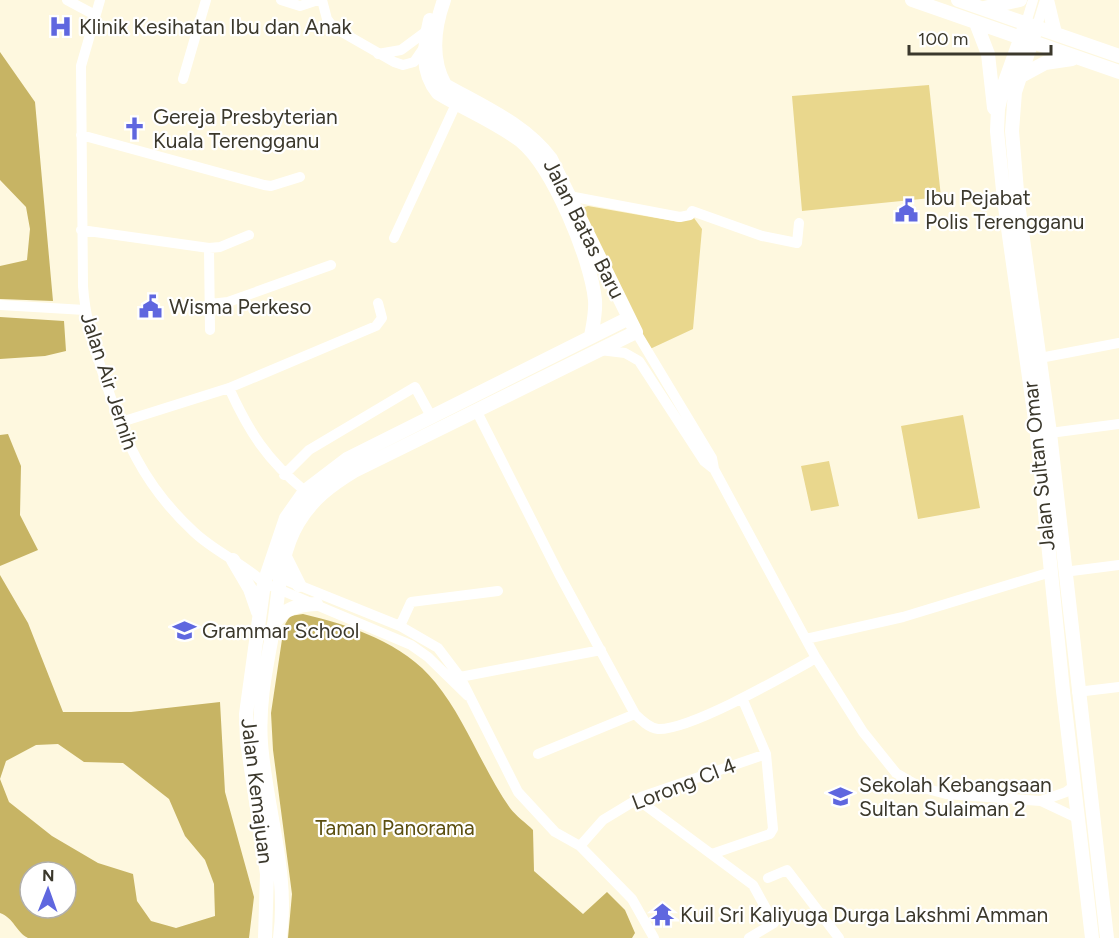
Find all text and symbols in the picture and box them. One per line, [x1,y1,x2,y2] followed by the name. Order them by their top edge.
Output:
[48,14,74,40] hospital icon: Klinik Kesihatan Ibu dan Anak
[79,14,352,39] place label: Klinik Kesihatan Ibu dan Anak
[909,18,1052,56] scale bar
[918,28,968,50] text: 100 m
[153,104,338,153] place label: Gereja Presbyterian Kuala Terengganu
[122,116,148,142] church icon: Gereja Presbyterian Kuala Terengganu
[539,155,630,303] street label: Jalan Batas Baru
[925,185,1084,234] place label: Ibu Pejabat Polis Terengganu
[894,197,920,223] public building icon: Ibu Pejabat Polis Terengganu
[138,294,164,320] public building icon: Wisma Perkeso
[169,294,312,319] place label: Wisma Perkeso
[76,309,143,453] street label: Jalan Air Jernih
[1017,380,1060,552] street label: Jalan Sultan Omar
[171,618,197,644] school or university icon: Grammar School
[202,618,359,643] place label: Grammar School
[236,717,279,865] street label: Jalan Kemajuan
[628,752,739,815] street label: Lorong Cl 4
[859,772,1052,821] place label: Sekolah Kebangsaan Sultan Sulaiman 2
[828,784,854,810] school or university icon: Sekolah Kebangsaan Sultan Sulaiman 2
[315,815,475,840] park label: Taman Panorama
[18,860,78,920] north arrow
[42,866,55,885] text: N
[649,902,675,928] temple icon: Kuil Sri Kaliyuga Durga Lakshmi Amman
[680,902,1048,927] place label: Kuil Sri Kaliyuga Durga Lakshmi Amman

